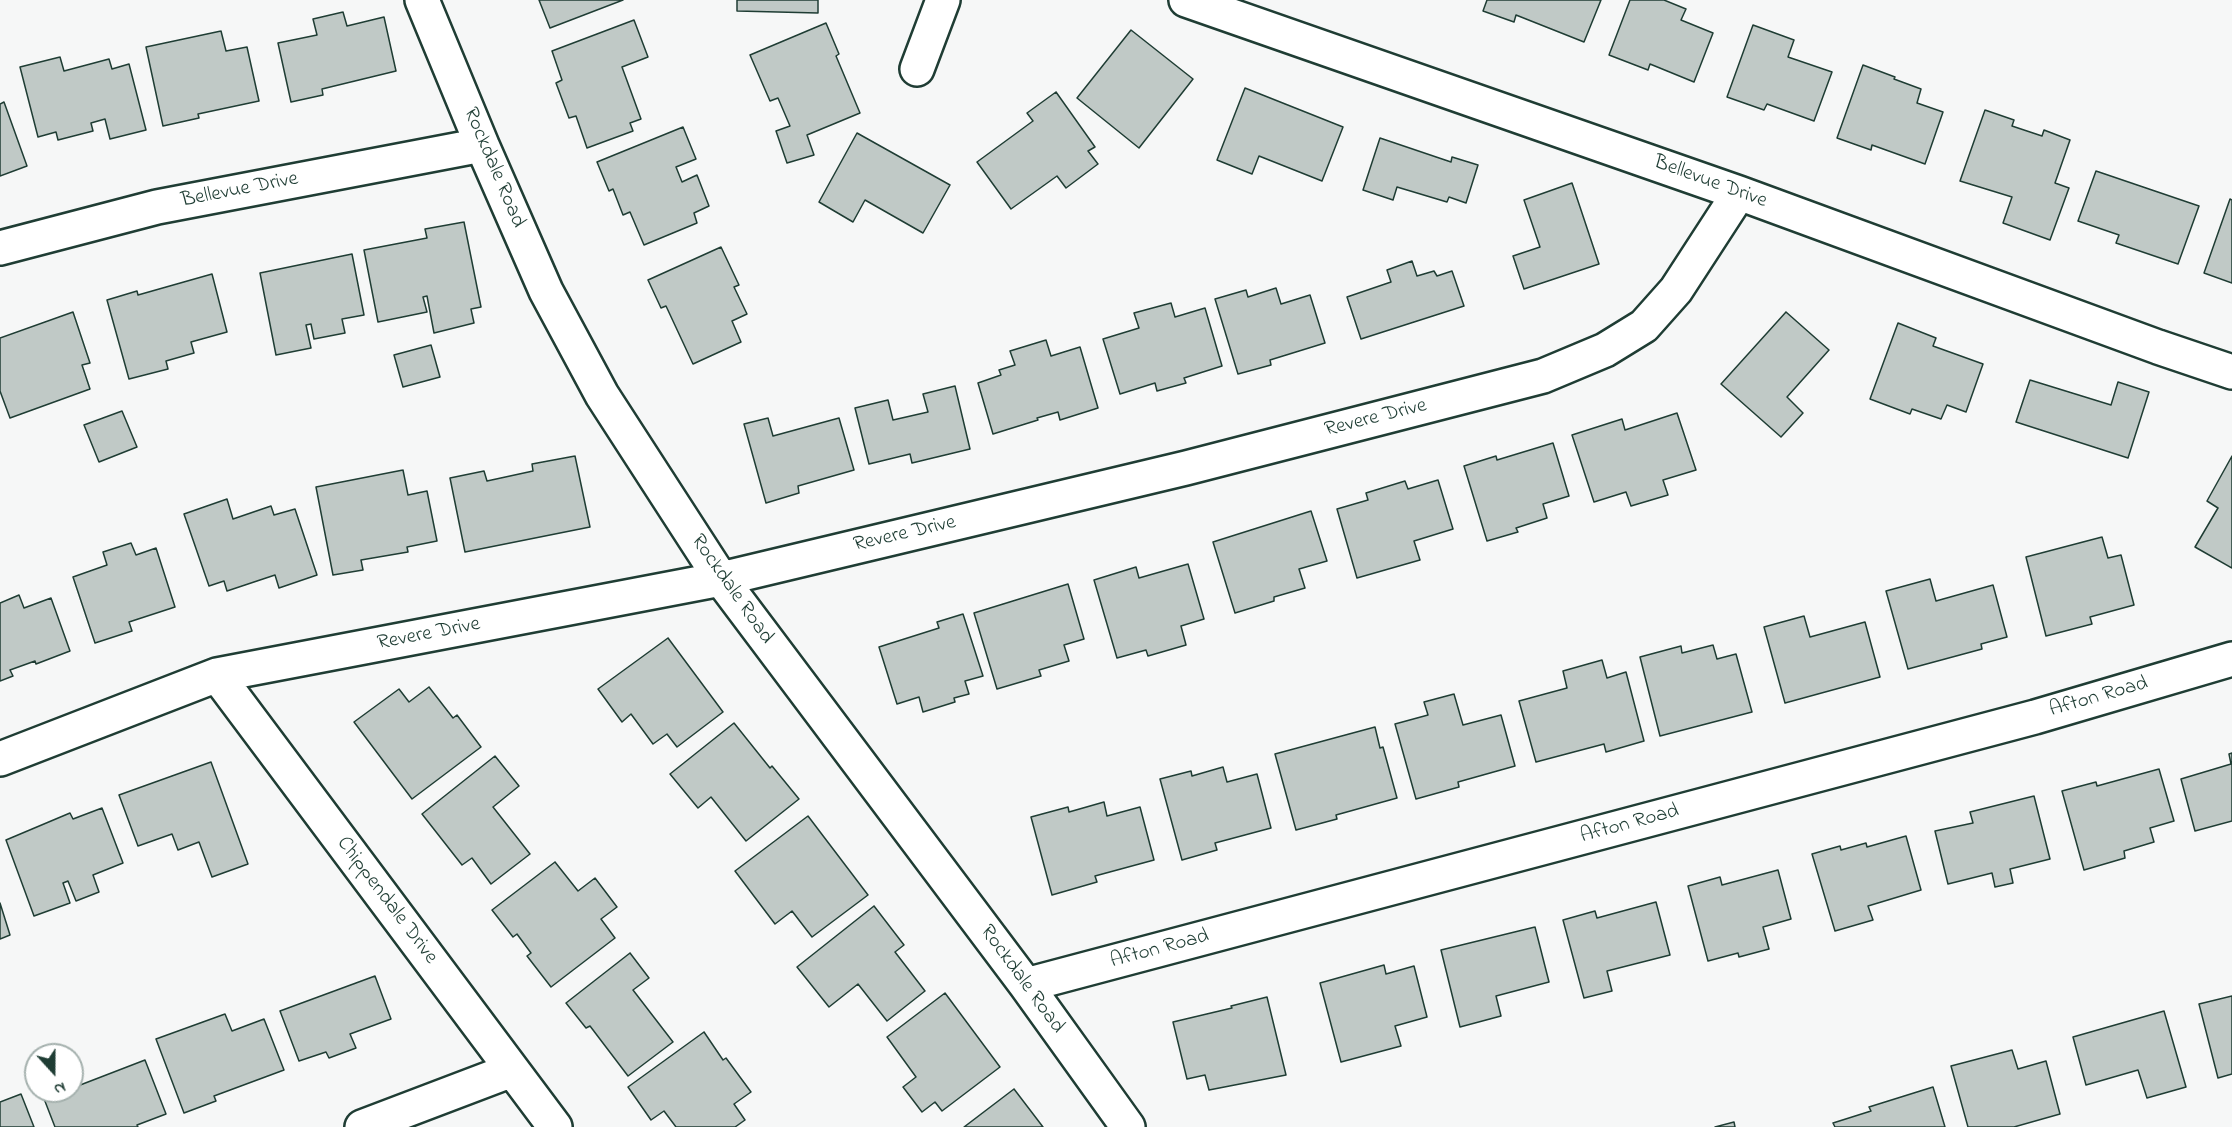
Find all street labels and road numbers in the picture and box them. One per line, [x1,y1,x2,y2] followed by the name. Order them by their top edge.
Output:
[456,104,530,232] street label: Rockdale Road
[1650,151,1770,215] street label: Bellevue Drive
[179,167,301,215] street label: Bellevue Drive
[1322,394,1430,444] street label: Revere Drive
[851,511,959,559] street label: Revere Drive
[684,530,778,650] street label: Rockdale Road
[375,613,483,657] street label: Revere Drive
[2047,672,2151,724] street label: Afton Road
[1578,800,1682,850] street label: Afton Road
[330,832,442,970] street label: Chippendale Drive
[973,921,1069,1039] street label: Rockdale Road
[1108,925,1212,975] street label: Afton Road

